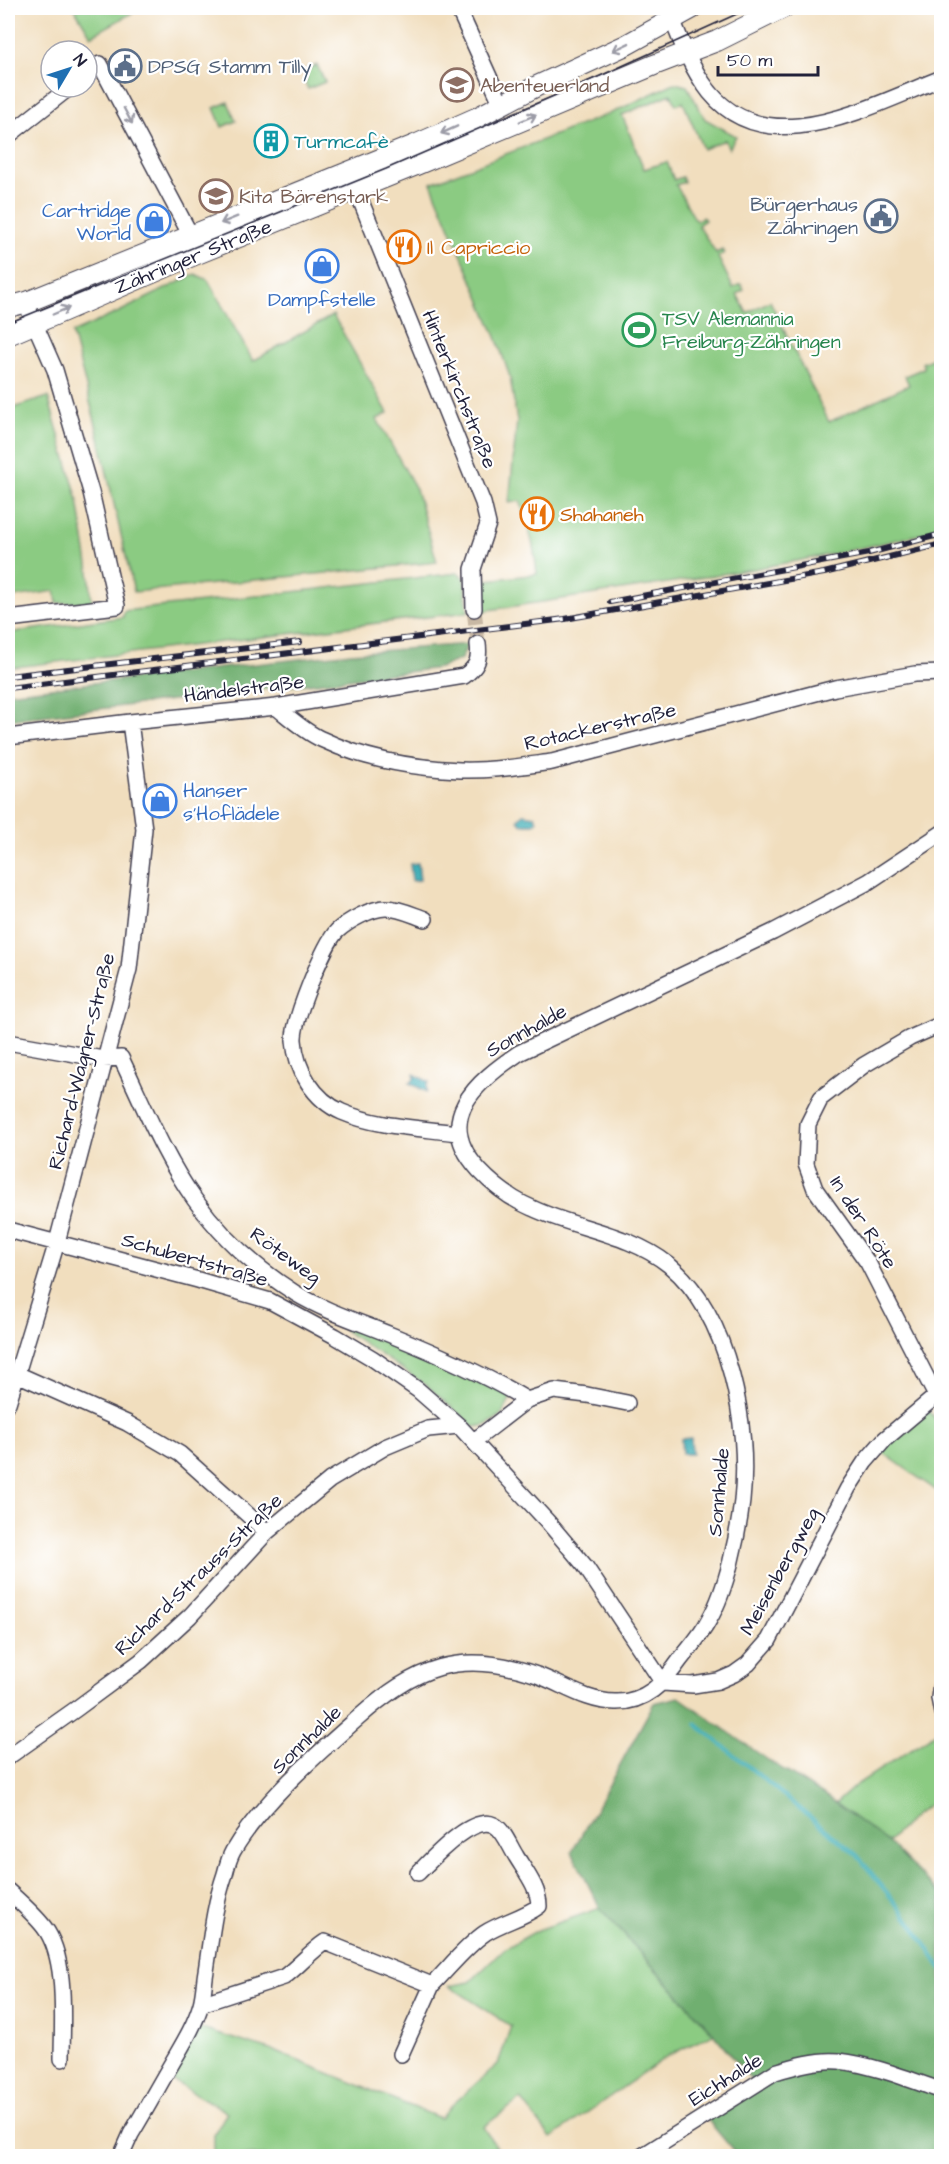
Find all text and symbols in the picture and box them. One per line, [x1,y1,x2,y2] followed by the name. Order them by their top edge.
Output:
[39,39,99,99] north arrow
[718,39,818,77] scale bar
[612,41,630,53] one-way arrow
[107,48,143,84] public building icon: DPSG Stamm Tilly
[727,48,772,73] text: 50 m
[68,49,92,71] text: N
[148,53,311,82] place label: DPSG Stamm Tilly
[439,67,475,103] school or university icon: Abenteuerland
[480,72,609,100] place label: Abenteuerland
[122,107,134,124] one-way arrow
[519,112,537,123] one-way arrow
[253,123,289,159] building icon: Turmcafè
[440,125,458,136] one-way arrow
[294,128,389,156] place label: Turmcafè
[198,178,234,214] school or university icon: Kita Bärenstark
[239,183,388,211] place label: Kita Bärenstark
[750,191,858,243] place label: Bürgerhaus Zähringen
[42,197,131,248] place label: Cartridge World
[863,198,899,234] public building icon: Bürgerhaus Zähringen
[136,203,172,239] shop icon: Cartridge World
[111,213,277,302] street label: Zähringer Straße
[221,215,239,226] one-way arrow
[386,229,422,265] restaurant icon: Il Capriccio
[427,234,530,262] place label: Il Capriccio
[304,248,340,284] shop icon: Dampfstelle
[268,286,376,314] place label: Dampfstelle
[51,305,70,316] one-way arrow
[662,305,841,357] place label: TSV Alemannia Freiburg-Zähringen
[415,306,504,473] street label: Hinterkirchstraße
[621,312,657,348] sports icon: TSV Alemannia Freiburg-Zähringen
[519,496,555,532] restaurant icon: Shahaneh
[560,501,644,529] place label: Shahaneh
[182,668,306,710] street label: Händelstraße
[522,696,679,758] street label: Rotackerstraße
[183,777,280,828] place label: Hanser s'Hoflädele
[142,783,178,819] shop icon: Hanser s'Hoflädele
[42,950,123,1173] street label: Richard-Wagner-Straße
[481,997,572,1065] street label: Sonnhalde
[823,1171,904,1275] street label: In der Röte
[244,1220,327,1292] street label: Röteweg
[118,1226,271,1294] street label: Schubertstraße
[701,1447,737,1537] street label: Sonnhalde
[109,1487,289,1662] street label: Richard-Strauss-Straße
[733,1503,827,1641] street label: Meisenbergweg
[265,1699,348,1780] street label: Sonnhalde
[683,2046,768,2113] street label: Eichhalde

